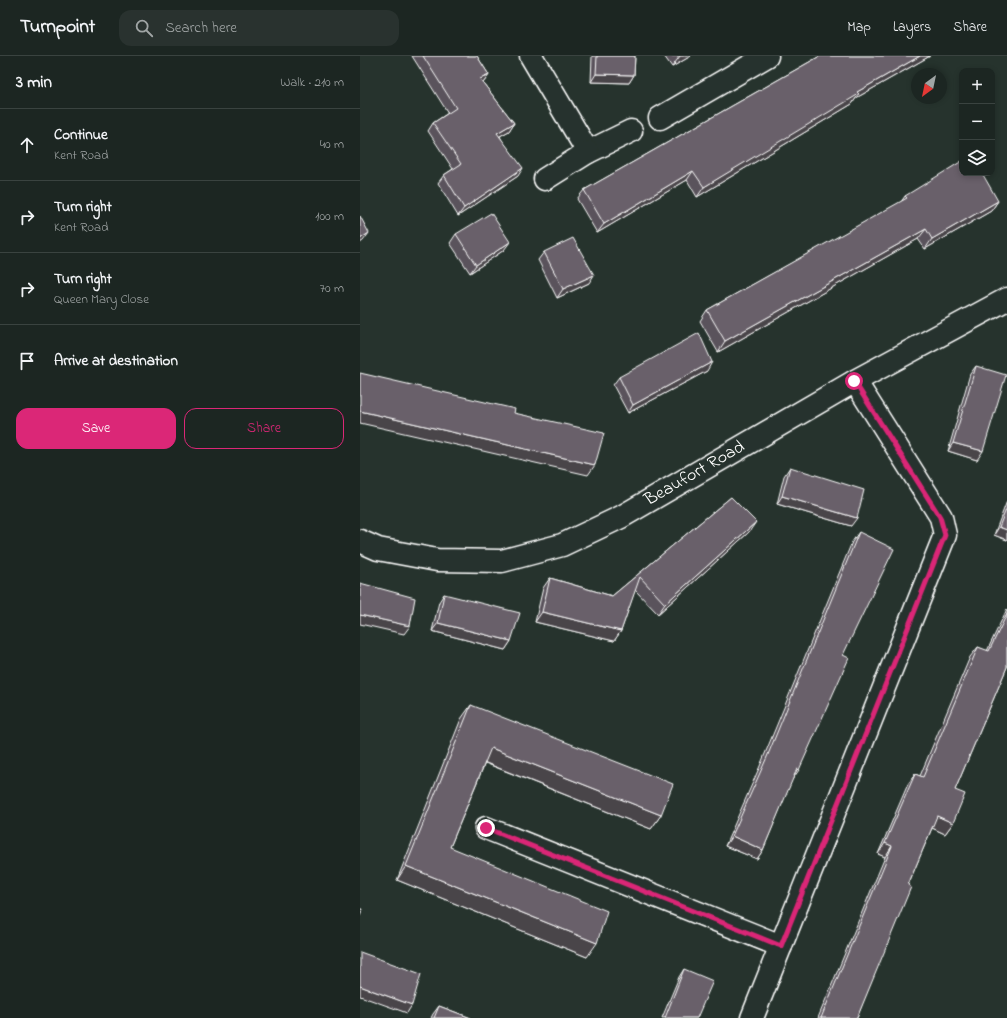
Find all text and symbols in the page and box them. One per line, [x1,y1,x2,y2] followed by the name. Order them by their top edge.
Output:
[119,10,399,46] search box
[20,14,95,41] text: Turnpoint
[133,17,155,39] icon: search
[165,17,237,39] text: Search here
[847,17,871,38] text: Map
[893,17,931,38] text: Layers
[953,17,987,38] text: Share
[911,68,947,104] north arrow
[959,68,995,176] map controls
[959,68,995,104] button: +
[16,70,52,95] text: 3 min
[280,73,344,92] text: Walk · 210 m
[959,104,995,140] button: −
[54,124,108,146] text: Continue
[16,134,38,156] icon: ahead
[320,135,344,154] text: 40 m
[959,140,995,176] button: layers
[54,146,108,165] text: Kent Road
[54,196,112,218] text: Turn right
[16,206,38,228] icon: right
[315,207,344,226] text: 100 m
[54,218,108,237] text: Kent Road
[54,268,112,290] text: Turn right
[16,278,38,300] icon: right
[320,279,344,298] text: 70 m
[54,290,149,309] text: Queen Mary Close
[16,350,38,372] icon: arrive
[54,350,178,372] text: Arrive at destination
[845,372,863,390] route start
[16,408,176,449] button: Save
[184,408,344,449] button: Share
[639,435,750,514] street label: Beaufort Road
[477,819,495,837] route end

